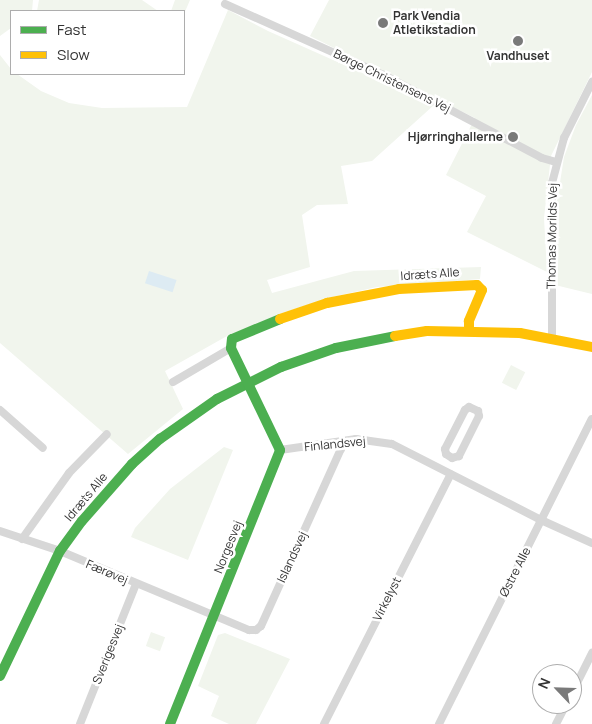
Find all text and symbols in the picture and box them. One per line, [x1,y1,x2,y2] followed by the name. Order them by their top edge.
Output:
[393,9,476,37] place label: Park Vendia Atletikstadion
[10,10,185,75] legend
[377,17,389,29] marker: Park Vendia Atletikstadion
[57,19,86,40] text: Fast
[512,35,524,47] marker: Vandhuset
[57,44,90,65] text: Slow
[331,46,453,116] street label: Børge Christensens Vej
[487,49,549,63] place label: Vandhuset
[408,130,503,144] place label: Hjørringhallerne
[507,131,519,143] marker: Hjørringhallerne
[544,183,560,289] street label: Thomas Morilds Vej
[400,265,460,283] street label: Idræts Alle
[304,434,366,454] street label: Finlandsvej
[62,470,110,524] street label: Idræts Alle
[211,519,245,575] street label: Norgesvej
[274,529,310,585] street label: Islandsvej
[496,545,534,599] street label: Østre Alle
[84,557,130,587] street label: Færøvej
[370,575,404,623] street label: Virkelyst
[89,622,127,686] street label: Sverigesvej
[532,664,582,714] north arrow
[533,675,554,692] text: N

